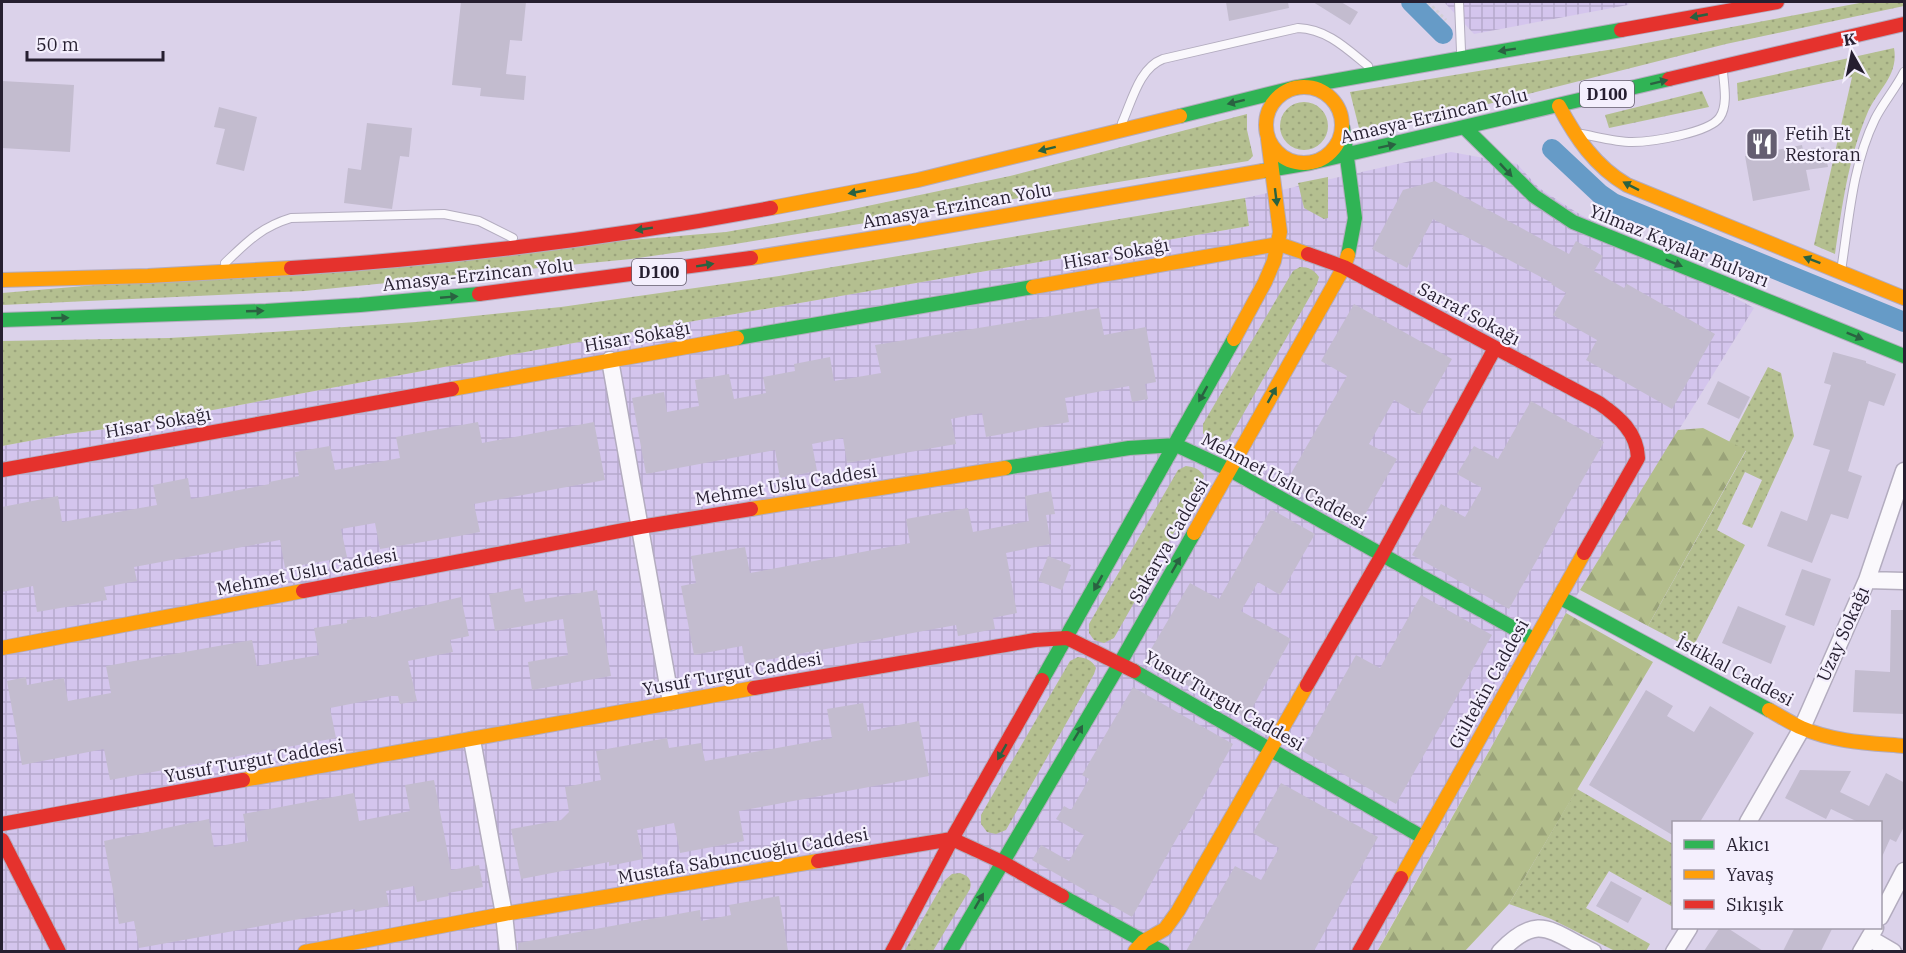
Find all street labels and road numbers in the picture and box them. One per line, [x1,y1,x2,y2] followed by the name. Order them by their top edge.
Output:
[1580,81,1634,107] road number: D100
[1338,83,1530,148] street label: Amasya-Erzincan Yolu
[861,178,1053,233] street label: Amasya-Erzincan Yolu
[1586,199,1773,292] street label: Yılmaz Kayalar Bulvarı
[1061,233,1171,274] street label: Hisar Sokağı
[381,253,574,296] street label: Amasya-Erzincan Yolu
[632,259,686,285] road number: D100
[1414,277,1525,350] street label: Sarraf Sokağı
[582,316,692,357] street label: Hisar Sokağı
[103,402,213,443] street label: Hisar Sokağı
[1198,427,1371,534] street label: Mehmet Uslu Caddesi
[693,459,879,510] street label: Mehmet Uslu Caddesi
[1124,474,1214,607] street label: Sakarya Caddesi
[215,543,400,600] street label: Mehmet Uslu Caddesi
[1811,582,1874,685] street label: Uzay Sokağı
[1443,615,1534,753] street label: Gültekin Caddesi
[1673,630,1798,711] street label: İstiklal Caddesi
[1140,645,1309,756] street label: Yusuf Turgut Caddesi
[641,646,824,701] street label: Yusuf Turgut Caddesi
[163,733,346,788] street label: Yusuf Turgut Caddesi
[616,822,870,889] street label: Mustafa Sabuncuoğlu Caddesi

